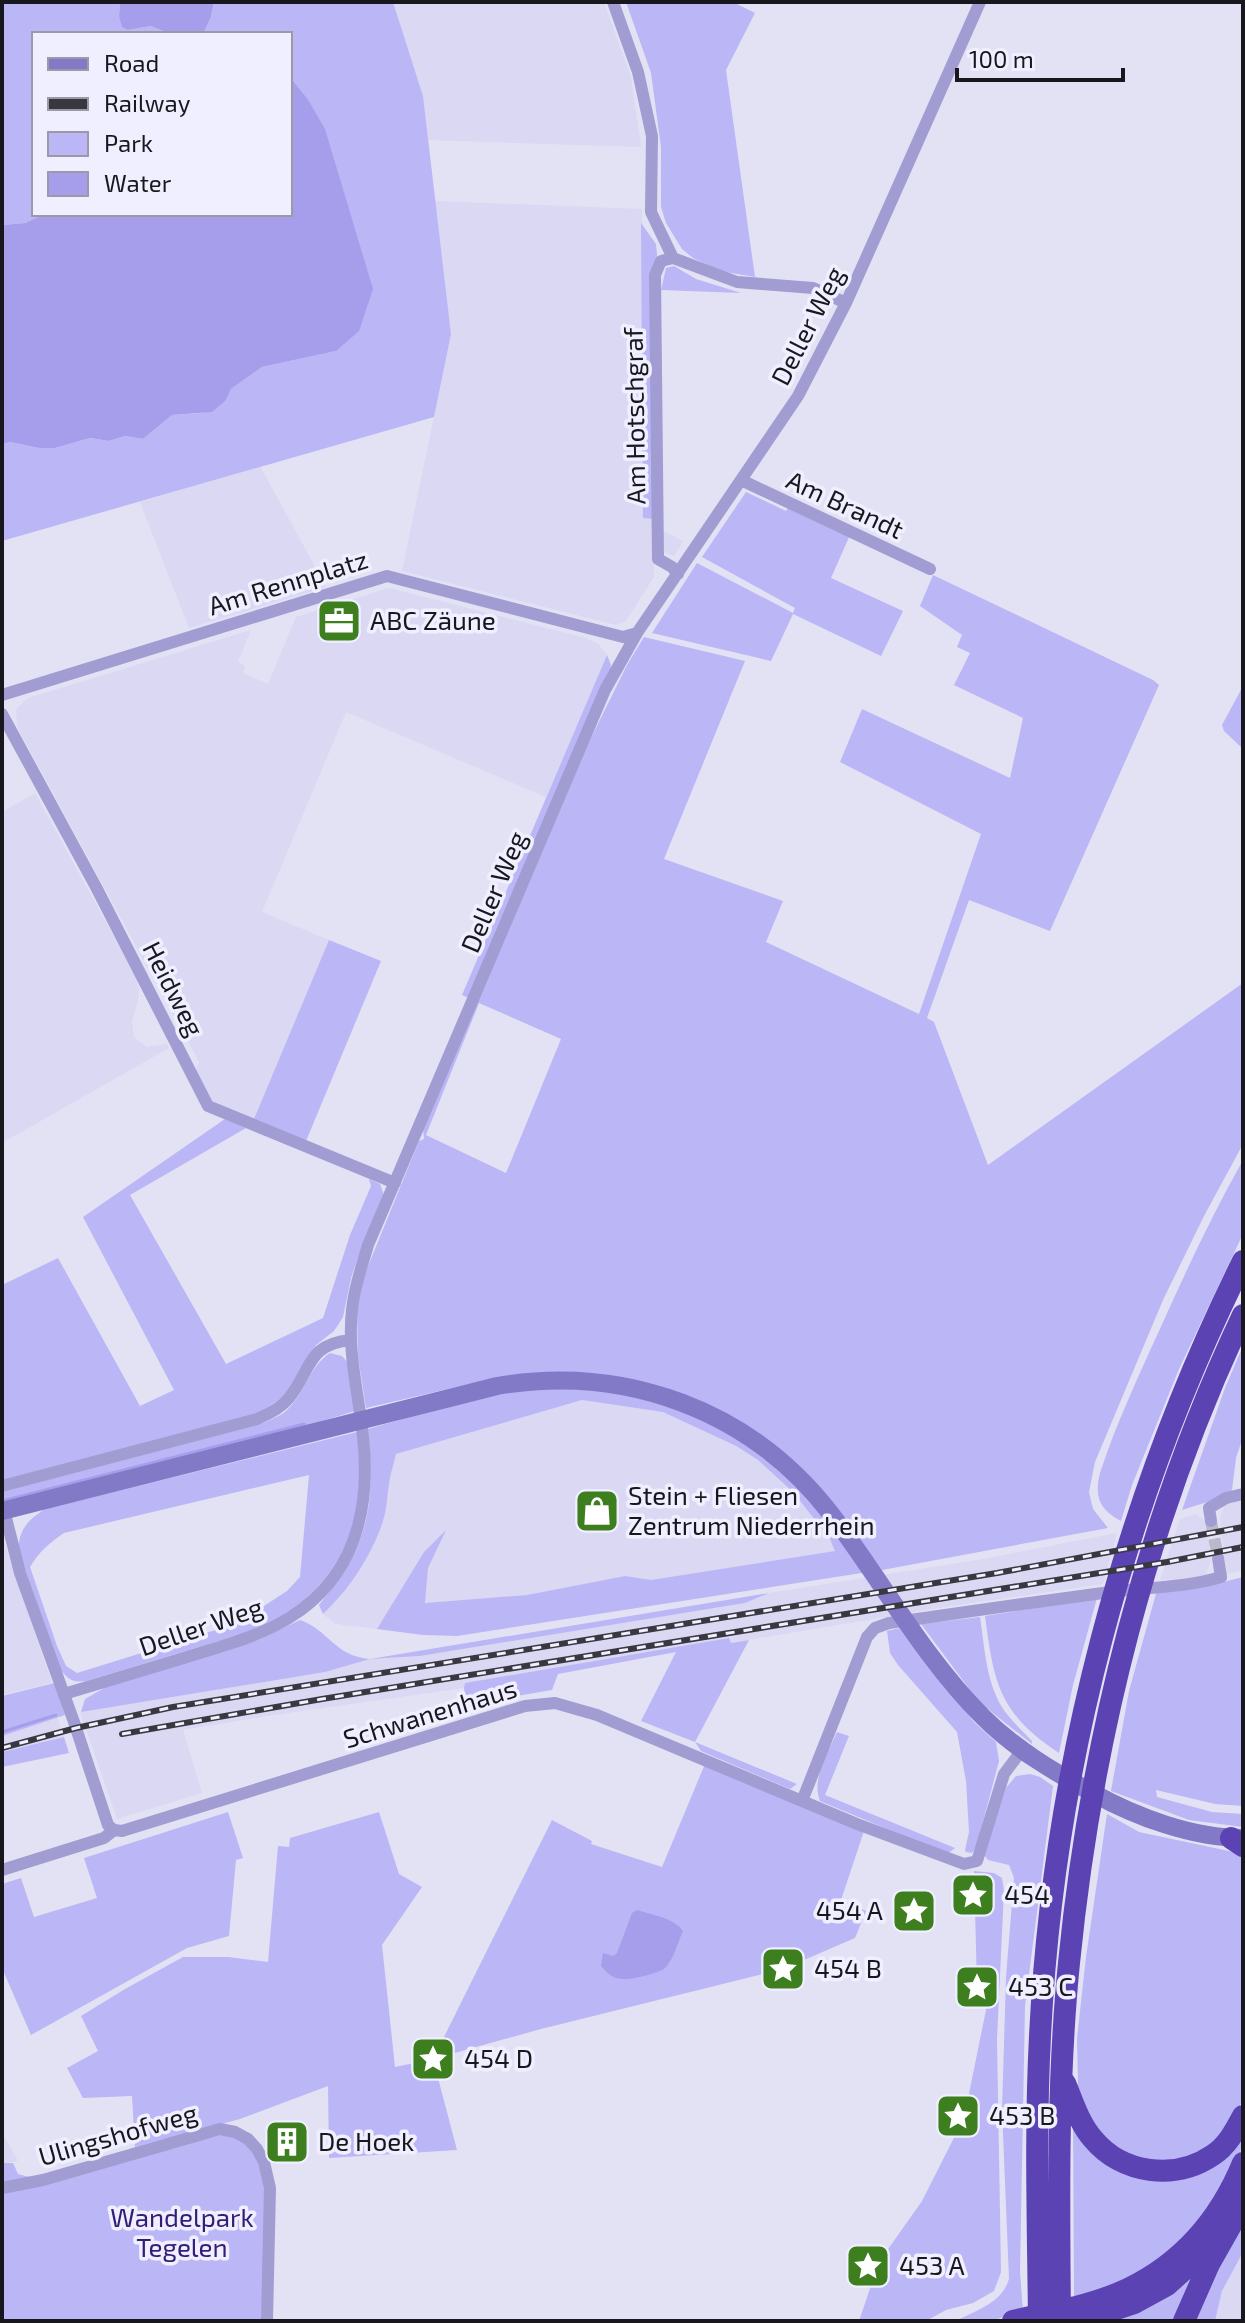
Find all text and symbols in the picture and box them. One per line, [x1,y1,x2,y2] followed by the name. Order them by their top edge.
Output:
[32,32,292,216] legend
[957,32,1123,82] scale bar
[969,44,1034,73] text: 100 m
[104,48,159,77] text: Road
[104,88,191,117] text: Railway
[104,128,153,157] text: Park
[104,168,172,197] text: Water
[764,261,850,390] street label: Deller Weg
[616,326,651,505] street label: Am Hotschgraf
[782,463,909,544] street label: Am Brandt
[204,543,371,621] street label: Am Rennplatz
[315,597,363,645] office icon: ABC Zäune
[370,604,496,635] place label: ABC Zäune
[453,826,532,957] street label: Deller Weg
[137,936,211,1041] street label: Heidweg
[628,1479,875,1540] place label: Stein + Fliesen Zentrum Niederrhein
[573,1487,621,1535] shop icon: Stein + Fliesen Zentrum Niederrhein
[135,1590,266,1661] street label: Deller Weg
[339,1671,520,1754] street label: Schwanenhaus
[949,1871,997,1919] place icon: 454
[1004,1878,1050,1909] place label: 454
[890,1887,938,1935] place icon: 454 A
[816,1894,883,1925] place label: 454 A
[759,1945,807,1993] place icon: 454 B
[814,1952,882,1983] place label: 454 B
[953,1963,1001,2011] place icon: 453 C
[1008,1970,1073,2001] place label: 453 C
[409,2035,457,2083] place icon: 454 D
[464,2042,533,2073] place label: 454 D
[934,2092,982,2140] place icon: 453 B
[35,2096,201,2171] street label: Ulingshofweg
[989,2099,1055,2130] place label: 453 B
[263,2118,311,2166] building icon: De Hoek
[318,2125,414,2156] place label: De Hoek
[110,2201,254,2262] park label: Wandelpark Tegelen
[844,2242,892,2290] place icon: 453 A
[899,2249,965,2280] place label: 453 A

